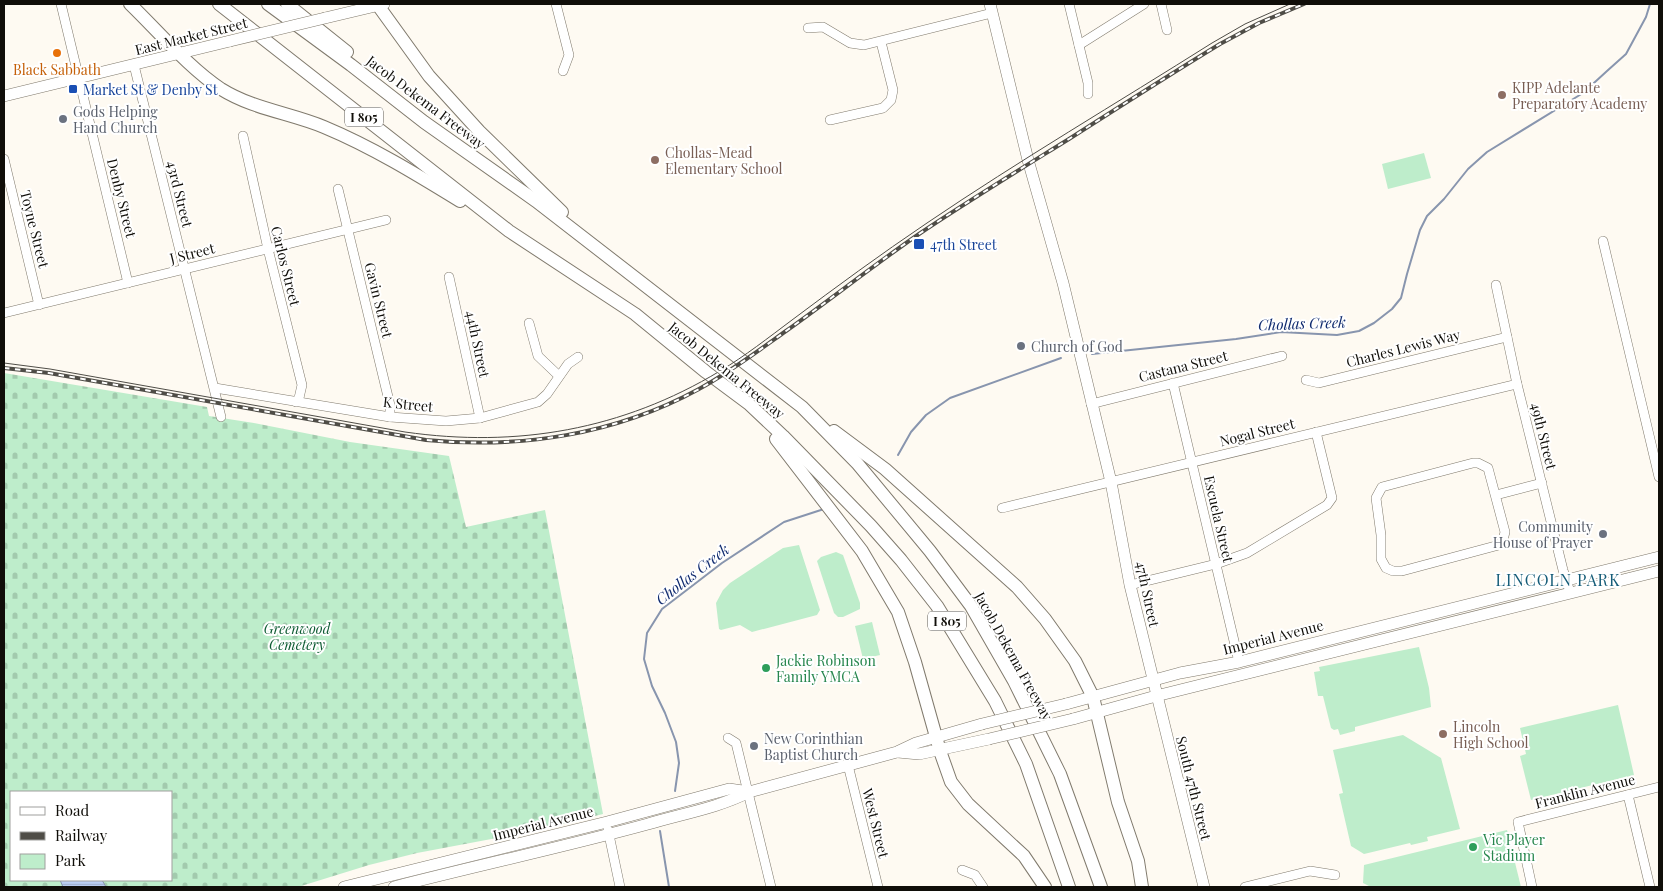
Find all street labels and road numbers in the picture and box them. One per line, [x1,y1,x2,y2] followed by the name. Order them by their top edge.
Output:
[133,13,250,59] street label: East Market Street
[362,50,489,153] street label: Jacob Dekema Freeway
[345,108,383,126] road number: I 805
[103,156,141,241] street label: Denby Street
[163,159,198,230] street label: 43rd Street
[16,188,54,271] street label: Toyne Street
[267,224,305,309] street label: Carlos Street
[167,238,217,268] street label: J Street
[360,260,398,341] street label: Gavin Street
[462,309,495,380] street label: 44th Street
[664,317,789,423] street label: Jacob Dekema Freeway
[1344,325,1462,371] street label: Charles Lewis Way
[1137,346,1230,386] street label: Castana Street
[382,392,435,416] street label: K Street
[1527,401,1562,472] street label: 49th Street
[1218,413,1297,450] street label: Nogal Street
[1200,474,1238,565] street label: Escuela Street
[1132,559,1164,630] street label: 47th Street
[970,588,1057,724] street label: Jacob Dekema Freeway
[928,612,966,630] road number: I 805
[1221,615,1325,659] street label: Imperial Avenue
[1172,734,1216,843] street label: South 47th Street
[1533,769,1637,813] street label: Franklin Avenue
[858,785,894,861] street label: West Street
[491,801,595,845] street label: Imperial Avenue

